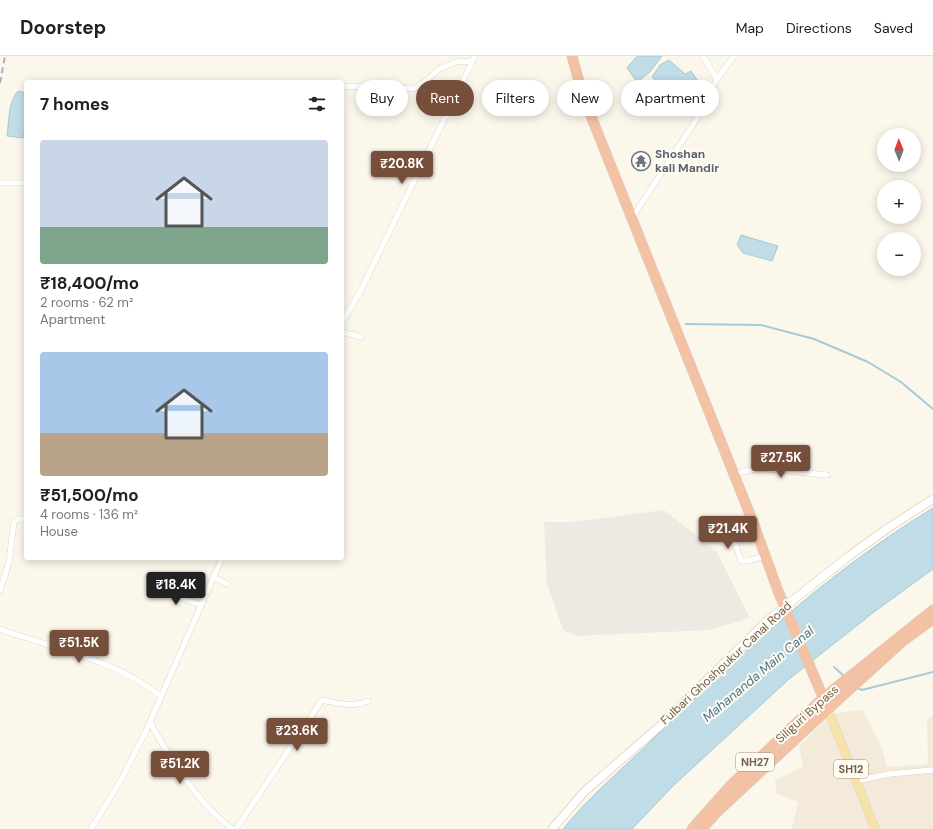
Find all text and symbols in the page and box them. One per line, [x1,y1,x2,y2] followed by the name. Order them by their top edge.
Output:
[20,15,106,40] text: Doorstep
[736,19,764,37] text: Map
[786,19,852,37] text: Directions
[874,19,913,37] text: Saved
[356,80,408,116] chip: Buy
[416,80,474,116] chip: Rent
[482,80,549,116] chip: Filters
[557,80,613,116] chip: New
[621,80,719,116] chip: Apartment
[40,93,109,115] text: 7 homes
[306,93,328,115] icon: filters
[877,128,921,172] north arrow
[877,128,921,276] map controls
[655,146,719,176] place label: Shoshan kali Mandir
[630,150,652,172] temple icon: Shoshan kali Mandir
[369,151,435,185] pin: ₹20.8K
[380,155,424,172] text: ₹20.8K
[148,166,220,238] icon: home
[877,180,921,224] button: +
[877,232,921,276] button: −
[40,272,139,294] text: ₹18,400/mo
[40,294,133,311] text: 2 rooms · 62 m²
[40,311,105,328] text: Apartment
[148,378,220,450] icon: home
[748,445,814,479] pin: ₹27.5K
[760,449,802,466] text: ₹27.5K
[40,484,139,506] text: ₹51,500/mo
[40,506,138,523] text: 4 rooms · 136 m²
[695,516,761,550] pin: ₹21.4K
[708,520,748,537] text: ₹21.4K
[40,523,78,540] text: House
[143,572,209,606] pin: ₹18.4K
[155,576,197,593] text: ₹18.4K
[657,598,795,728] street label: Fulbari Ghoshpukur Canal Road
[699,622,818,726] water label: Mahananda Main Canal
[46,630,112,664] pin: ₹51.5K
[59,634,99,651] text: ₹51.5K
[772,681,842,747] street label: Siliguri Bypass
[264,718,330,752] pin: ₹23.6K
[276,722,318,739] text: ₹23.6K
[147,751,213,785] pin: ₹51.2K
[736,753,774,771] road number: NH27
[160,755,200,772] text: ₹51.2K
[834,760,868,778] road number: SH12

